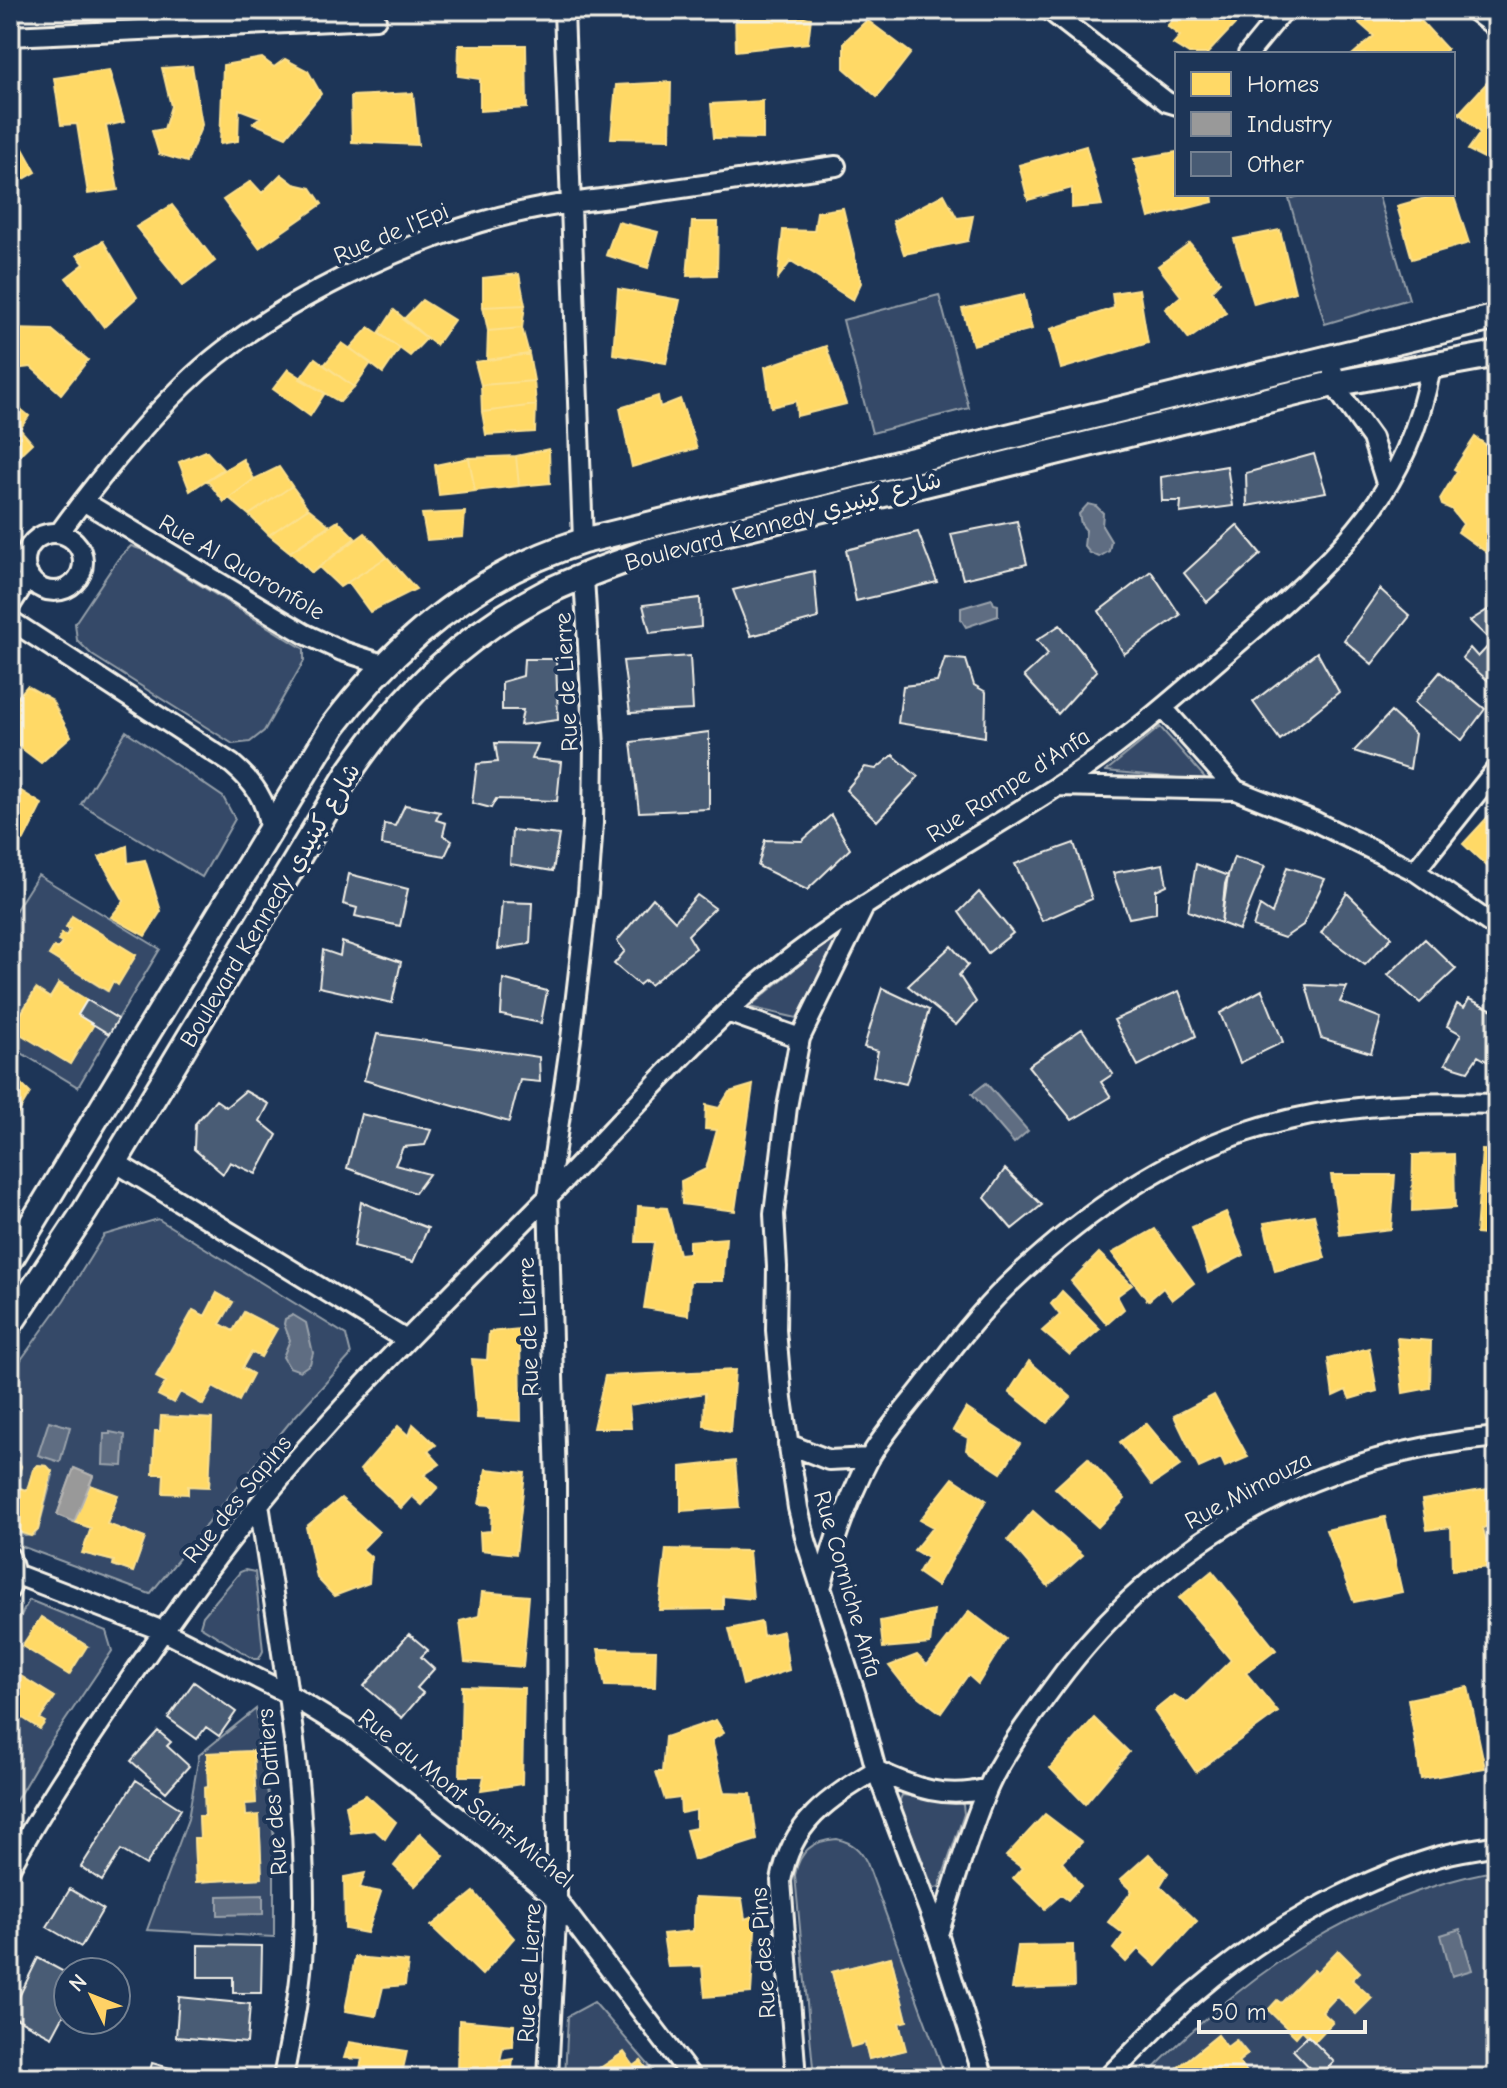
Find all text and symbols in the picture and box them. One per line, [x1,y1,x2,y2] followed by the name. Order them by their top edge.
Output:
[1175,52,1455,196] legend
[1247,70,1319,98] text: Homes
[1247,110,1332,138] text: Industry
[1247,150,1304,178] text: Other
[329,196,453,270] street label: Rue de l'Epi
[622,465,945,580] street label: Boulevard Kennedy شارع كينيدي
[154,508,330,626] street label: Rue Al Quoronfole
[548,612,584,752] street label: Rue de Lierre
[921,722,1095,848] street label: Rue Rampe d'Anfa
[174,758,369,1054] street label: Boulevard Kennedy شارع كينيدي
[512,1257,544,1397] street label: Rue de Lierre
[177,1429,297,1569] street label: Rue des Sapins
[1180,1445,1316,1535] street label: Rue Mimouza
[808,1488,888,1680] street label: Rue Corniche Anfa
[353,1703,579,1893] street label: Rue du Mont Saint-Michel
[251,1707,293,1877] street label: Rue des Dattiers
[744,1886,782,2020] street label: Rue des Pins
[511,1903,547,2043] street label: Rue de Lierre
[52,1956,132,2036] north arrow
[64,1969,93,1997] text: N
[1199,1984,1365,2034] scale bar
[1211,1998,1267,2026] text: 50 m

